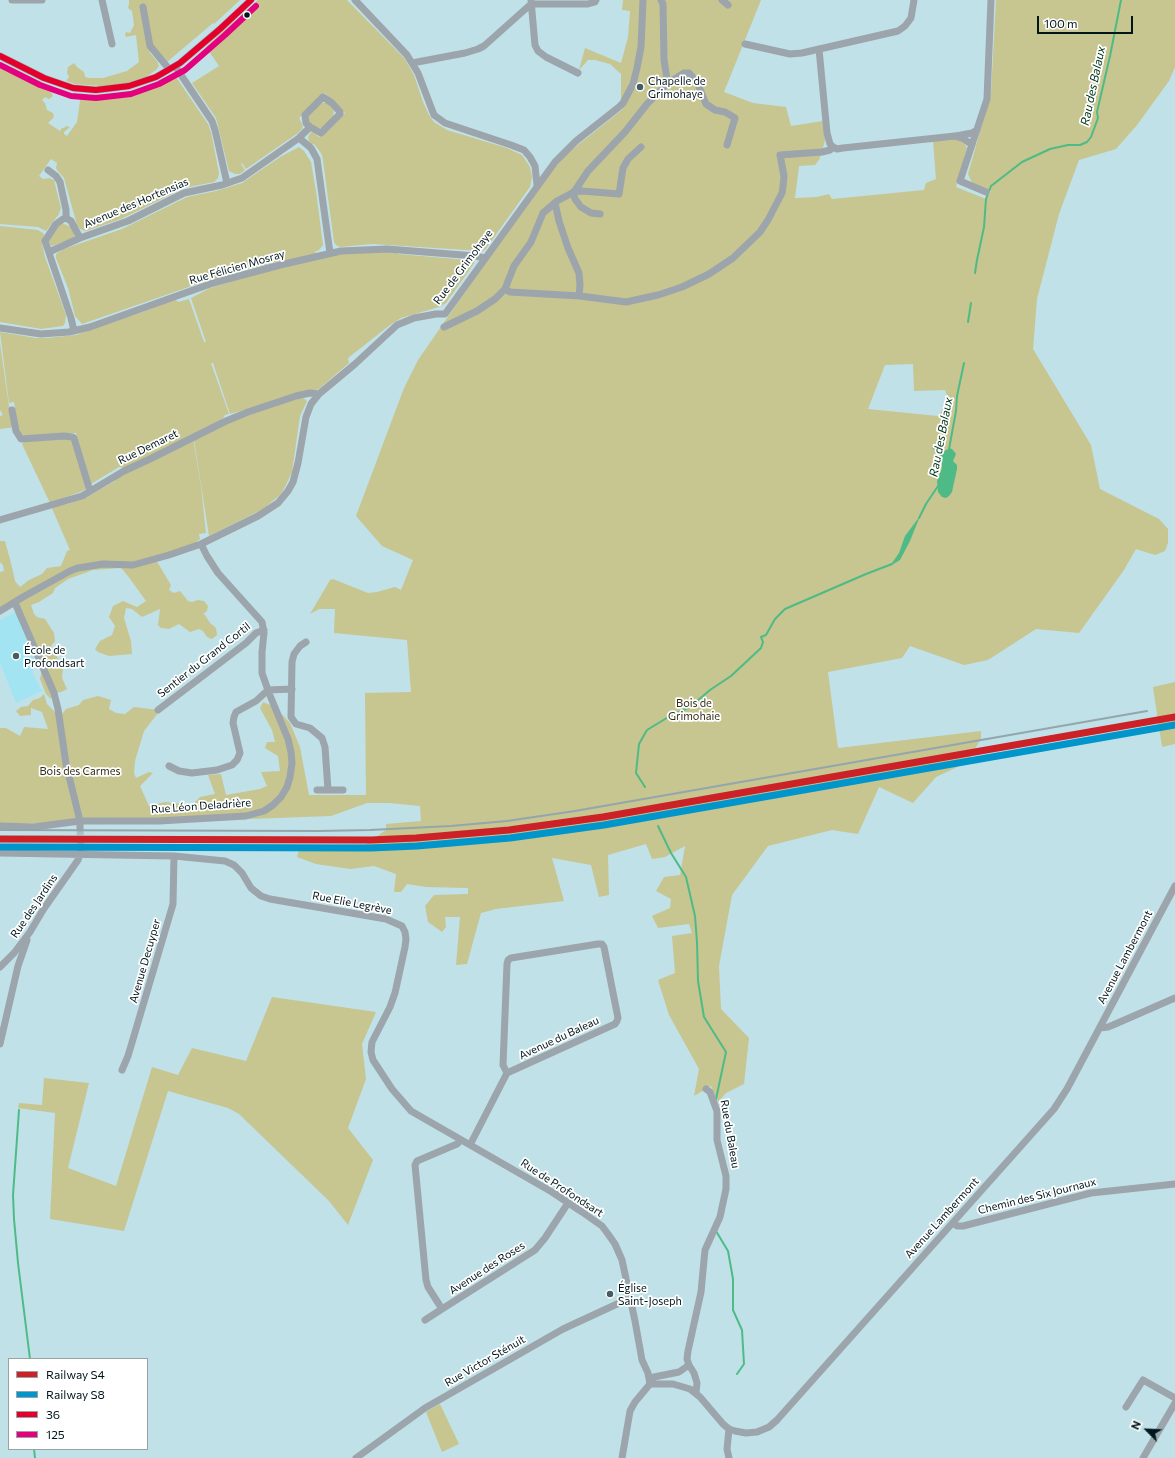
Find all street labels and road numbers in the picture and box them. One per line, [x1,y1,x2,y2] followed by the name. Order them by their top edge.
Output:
[82,175,190,231] street label: Avenue des Hortensias
[431,227,495,307] street label: Rue de Grimohaye
[188,247,286,287] street label: Rue Félicien Mosray
[116,427,180,467] street label: Rue Demaret
[155,620,253,700] street label: Sentier du Grand Cortil
[151,796,251,816] street label: Rue Léon Deladrière
[8,872,60,940] street label: Rue des Jardins
[311,889,393,917] street label: Rue Elie Legrève
[1095,908,1155,1006] street label: Avenue Lambermont
[127,918,163,1004] street label: Avenue Decuyper
[517,1014,601,1062] street label: Avenue du Baleau
[717,1099,743,1169] street label: Rue du Baleau
[518,1156,606,1220] street label: Rue de Profondsart
[902,1175,982,1261] street label: Avenue Lambermont
[977,1175,1097,1217] street label: Chemin des Six Journaux
[447,1239,527,1297] street label: Avenue des Roses
[442,1333,528,1389] street label: Rue Victor Sténuit

